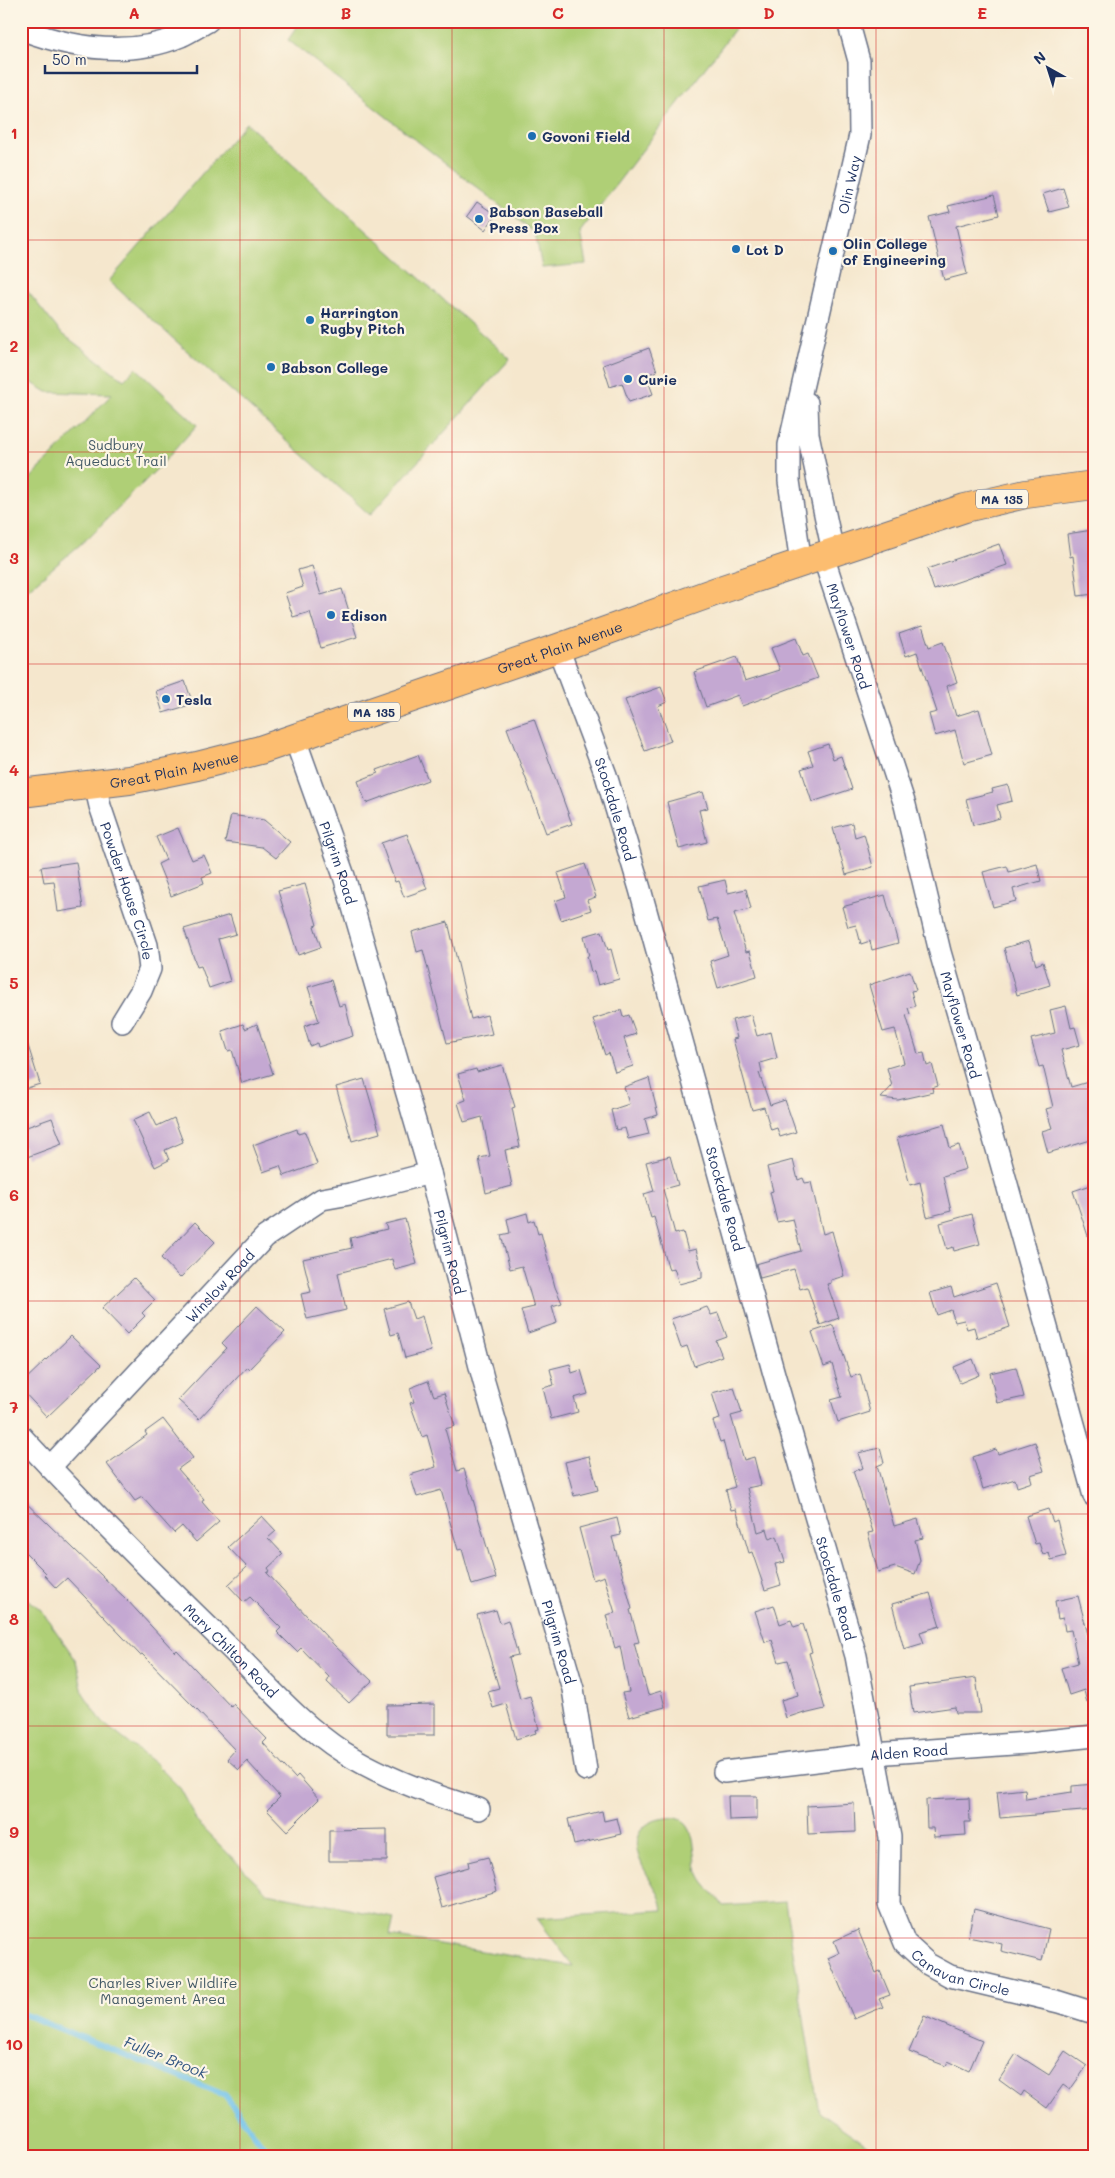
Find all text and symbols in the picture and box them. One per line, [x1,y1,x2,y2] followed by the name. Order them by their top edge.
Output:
[128,2,140,23] text: A
[341,2,351,23] text: B
[552,2,564,23] text: C
[763,2,775,23] text: D
[977,2,987,23] text: E
[45,42,198,74] scale bar
[1022,42,1072,92] north arrow
[1029,47,1050,68] text: N
[52,49,87,69] text: 50 m
[10,122,18,143] text: 1
[542,127,630,146] place label: Govoni Field
[526,130,538,142] marker: Govoni Field
[833,153,865,216] street label: Olin Way
[489,202,603,237] place label: Babson Baseball Press Box
[473,213,485,225] marker: Babson Baseball Press Box
[843,234,946,269] place label: Olin College of Engineering
[746,240,784,259] place label: Lot D
[730,243,742,255] marker: Lot D
[827,245,839,257] marker: Olin College of Engineering
[320,303,405,338] place label: Harrington Rugby Pitch
[304,314,316,326] marker: Harrington Rugby Pitch
[10,335,19,356] text: 2
[281,358,388,377] place label: Babson College
[265,361,277,373] marker: Babson College
[638,370,677,389] place label: Curie
[622,373,634,385] marker: Curie
[65,435,167,470] park label: Sudbury Aqueduct Trail
[976,489,1028,508] road number: MA 135
[9,547,19,568] text: 3
[823,580,876,691] street label: Mayflower Road
[341,606,387,625] place label: Edison
[325,609,337,621] marker: Edison
[495,616,625,678] street label: Great Plain Avenue
[176,690,212,709] place label: Tesla
[160,693,172,705] marker: Tesla
[348,702,400,722] road number: MA 135
[109,746,240,792] street label: Great Plain Avenue
[591,754,641,863] street label: Stockdale Road
[9,759,19,780] text: 4
[316,818,361,906] street label: Pilgrim Road
[96,819,158,961] street label: Powder House Circle
[937,969,986,1081] street label: Mayflower Road
[9,972,19,993] text: 5
[702,1144,749,1253] street label: Stockdale Road
[9,1184,19,1205] text: 6
[430,1208,470,1296] street label: Pilgrim Road
[181,1245,258,1326] street label: Winslow Road
[10,1396,19,1417] text: 7
[812,1534,860,1642] street label: Stockdale Road
[538,1598,580,1686] street label: Pilgrim Road
[180,1599,282,1701] street label: Mary Chilton Road
[9,1608,19,1629] text: 8
[869,1739,948,1764] street label: Alden Road
[9,1821,19,1842] text: 9
[908,1944,1012,2000] street label: Canavan Circle
[89,1973,237,2008] park label: Charles River Wildlife Management Area
[121,2031,212,2083] water label: Fuller Brook
[5,2033,23,2054] text: 10

